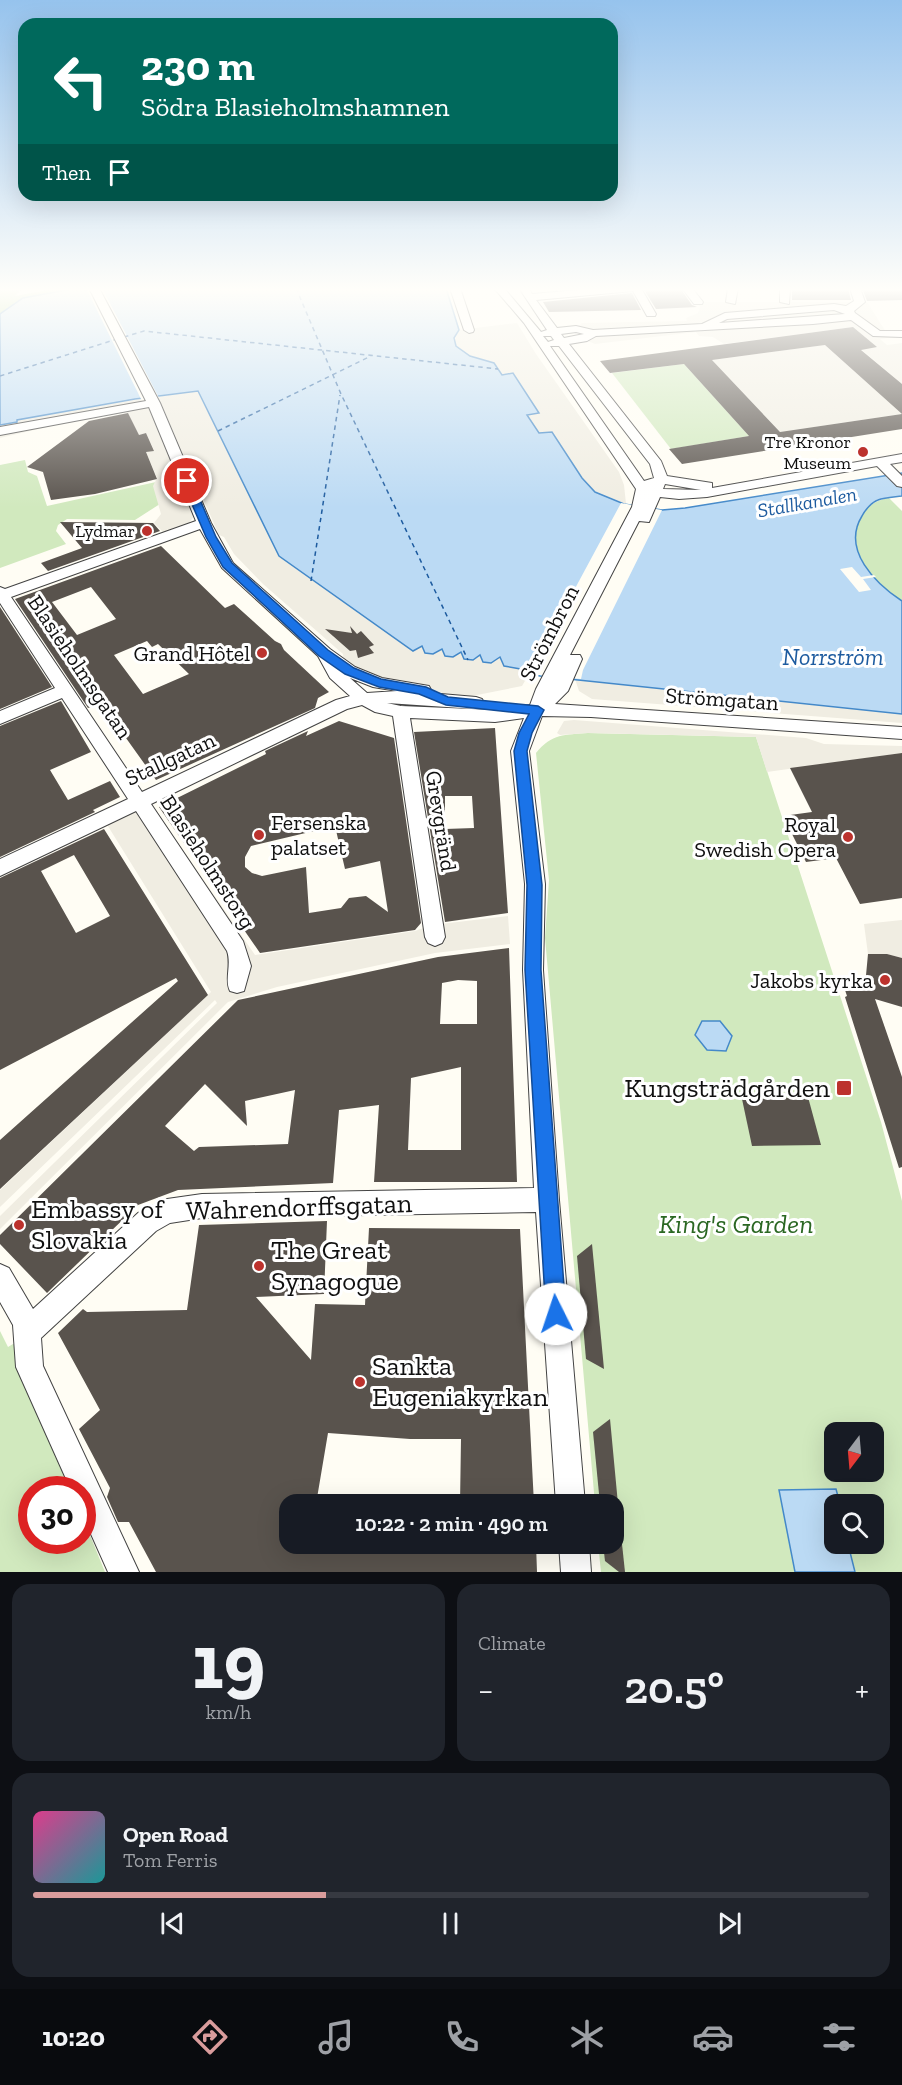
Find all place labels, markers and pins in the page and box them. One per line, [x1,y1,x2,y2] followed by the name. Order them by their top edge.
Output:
[765,431,851,474] place label: Tre Kronor Museum
[856,445,870,459] marker: Tre Kronor Museum
[161,455,212,506] pin
[75,520,135,542] place label: Lydmar
[140,524,154,538] marker: Lydmar
[134,640,250,667] place label: Grand Hôtel
[255,646,269,660] marker: Grand Hôtel
[271,809,367,861] place label: Fersenska palatset
[694,811,836,863] place label: Royal Swedish Opera
[252,828,266,842] marker: Fersenska palatset
[841,830,855,844] marker: Royal Swedish Opera
[750,967,873,994] place label: Jakobs kyrka
[878,973,892,987] marker: Jakobs kyrka
[624,1072,831,1104] place label: Kungsträdgården
[835,1079,853,1097] marker: Kungsträdgården
[31,1193,165,1256] place label: Embassy of Slovakia
[12,1218,26,1232] marker: Embassy of Slovakia
[271,1234,399,1297] place label: The Great Synagogue
[252,1259,266,1273] marker: The Great Synagogue
[372,1350,549,1413] place label: Sankta Eugeniakyrkan
[353,1375,367,1389] marker: Sankta Eugeniakyrkan

